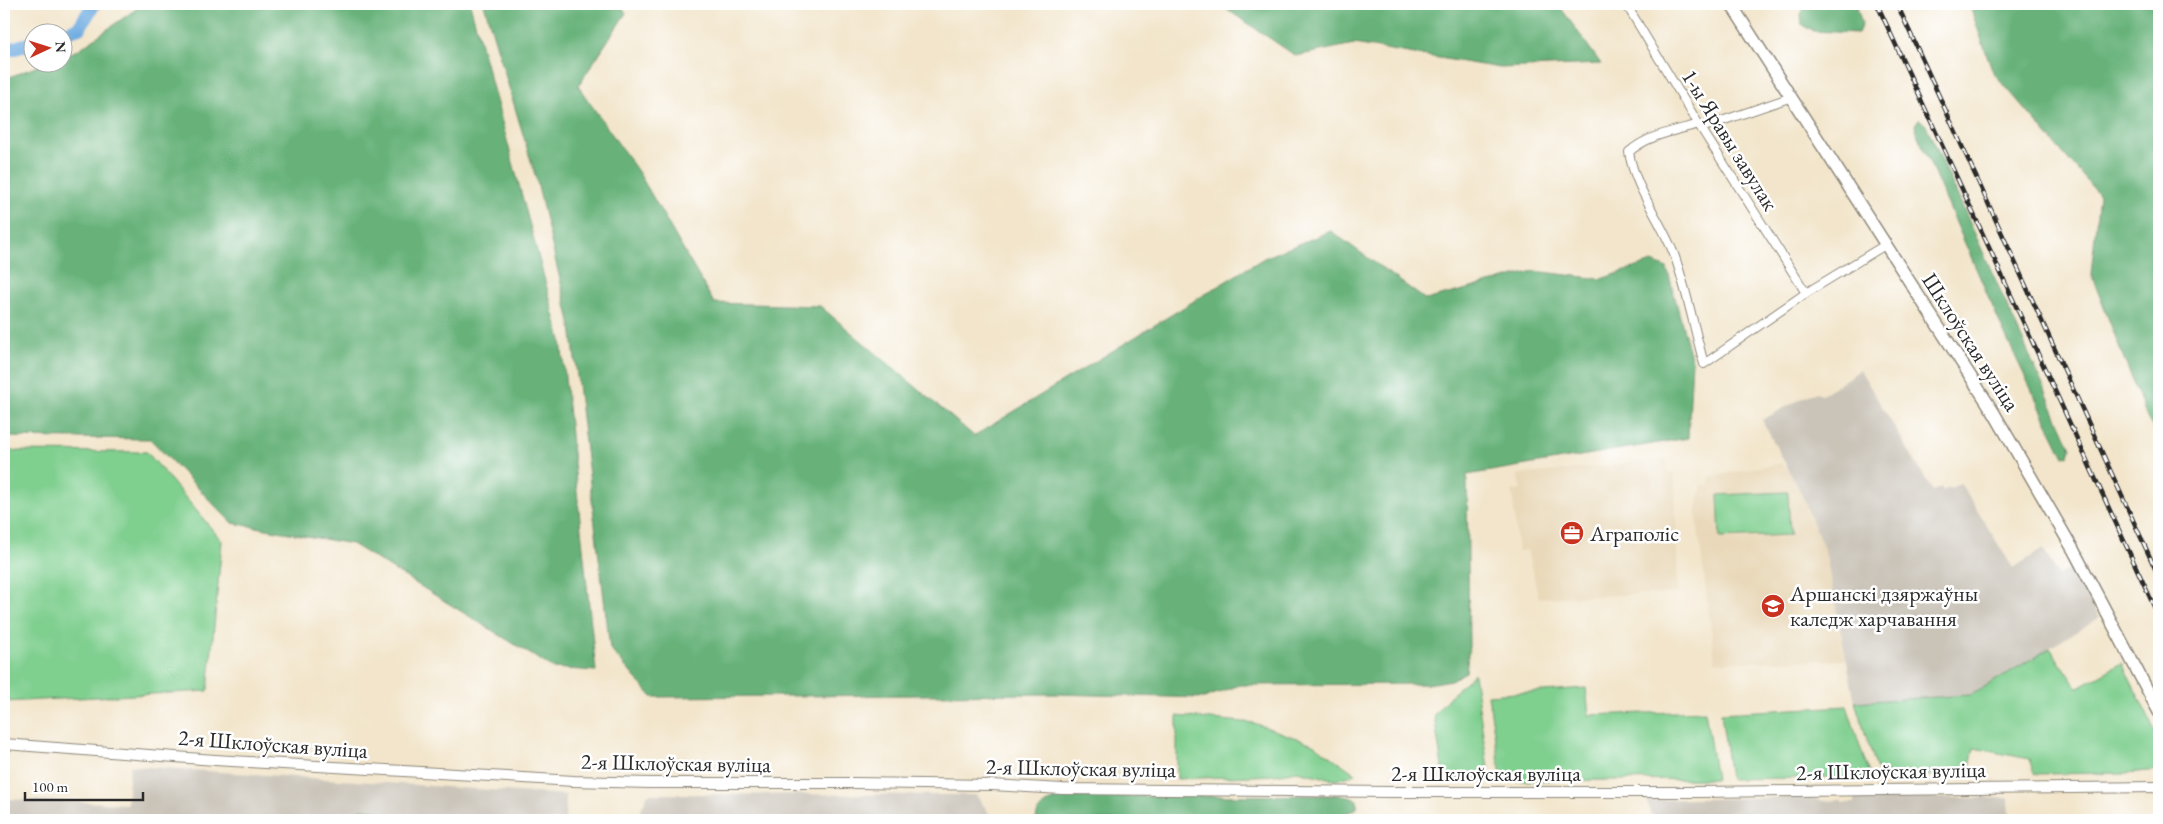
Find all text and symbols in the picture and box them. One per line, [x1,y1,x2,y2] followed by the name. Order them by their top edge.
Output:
[22,22,72,72] north arrow
[52,41,70,54] text: N
[1675,64,1785,216] street label: 1-ы Яравы завулак
[1915,267,2027,417] street label: Шклоўская вуліца
[1589,519,1679,548] place label: Аграполіс
[1559,520,1585,546] office icon: Аграполіс
[1789,579,1978,633] place label: Аршанскі дзяржаўны каледж харчавання
[1760,593,1786,619] school or university icon: Аршанскі дзяржаўны каледж харчавання
[177,723,369,765] street label: 2-я Шклоўская вуліца
[581,747,771,779] street label: 2-я Шклоўская вуліца
[986,752,1176,784] street label: 2-я Шклоўская вуліца
[1796,755,1986,787] street label: 2-я Шклоўская вуліца
[1391,759,1581,788] street label: 2-я Шклоўская вуліца
[25,769,142,801] scale bar
[32,777,69,796] text: 100 m

